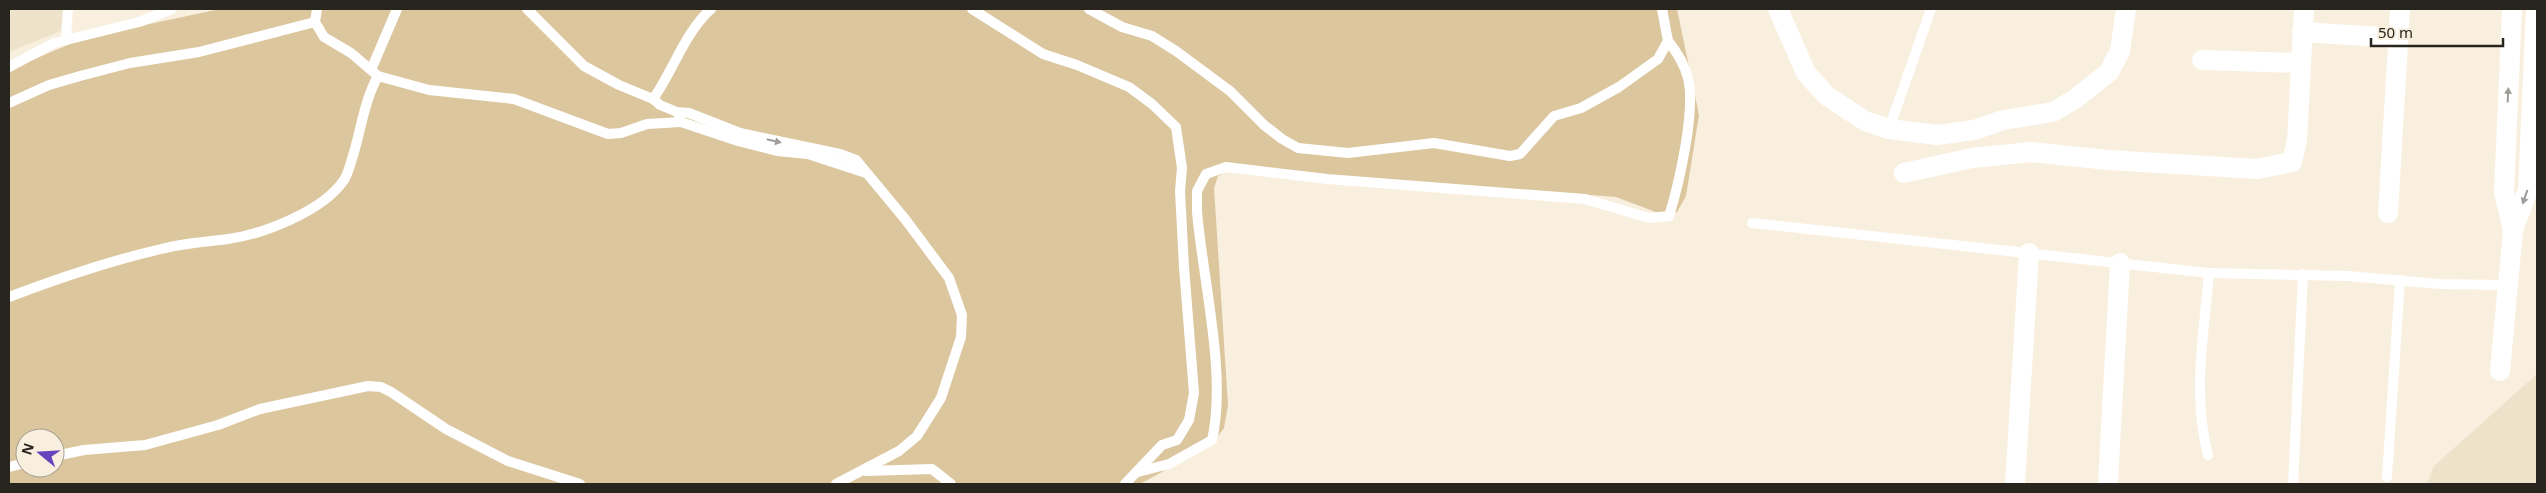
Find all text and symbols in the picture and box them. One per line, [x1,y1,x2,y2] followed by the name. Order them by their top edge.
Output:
[2371,15,2504,47] scale bar
[2378,22,2413,42] text: 50 m
[2504,86,2512,102] one-way arrow
[766,137,782,145] one-way arrow
[2521,190,2529,205] one-way arrow
[15,428,65,478] north arrow
[16,440,38,457] text: N

